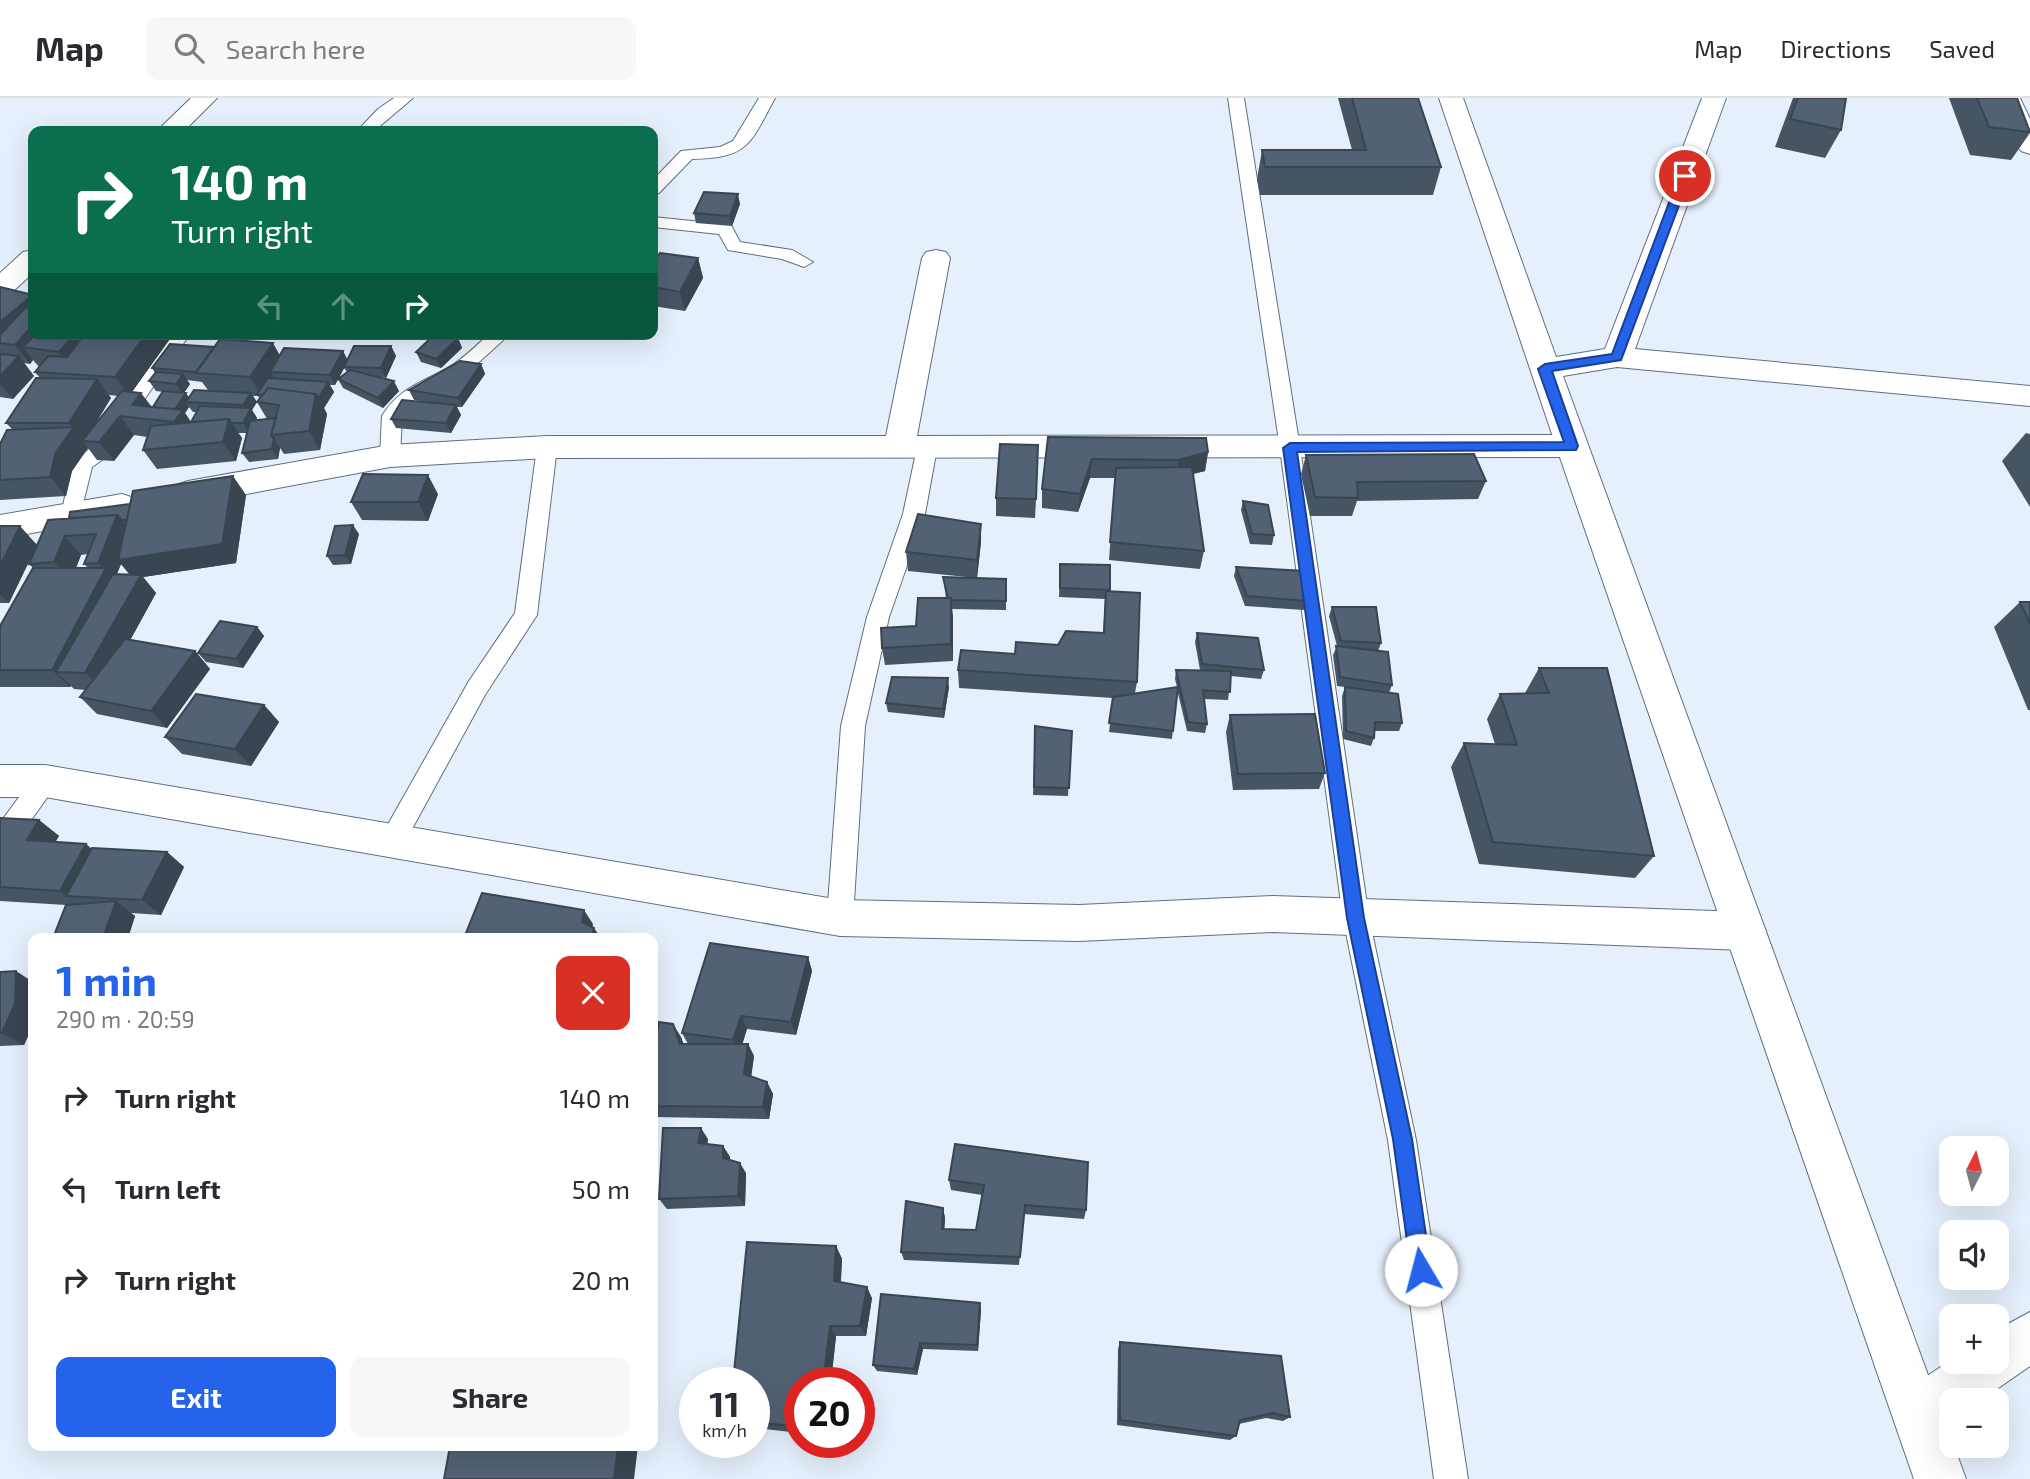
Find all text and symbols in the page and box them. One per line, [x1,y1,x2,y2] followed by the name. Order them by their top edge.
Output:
[146,17,636,80] search box
[35,28,104,68] text: Map
[170,29,208,67] icon: search
[226,33,365,64] text: Search here
[1694,34,1742,63] text: Map
[1780,34,1891,63] text: Directions
[1929,34,1995,63] text: Saved
[1655,146,1715,206] pin
[171,151,308,210] text: 140 m
[56,154,147,245] icon: right
[1666,157,1704,195] icon: arrive
[171,211,313,249] text: Turn right
[251,287,289,325] icon: left
[324,287,362,325] icon: ahead
[397,287,435,325] icon: right
[56,954,157,1004] text: 1 min
[556,956,630,1030] button: close
[56,1005,195,1033] text: 290 m · 20:59
[56,1079,94,1117] icon: right
[115,1082,236,1113] text: Turn right
[559,1082,630,1113] text: 140 m
[1939,1136,2009,1206] north arrow
[1939,1136,2009,1458] map controls
[56,1170,94,1208] icon: left
[115,1173,221,1204] text: Turn left
[572,1173,630,1204] text: 50 m
[1939,1220,2009,1290] button: sound
[1384,1233,1458,1307] position arrow
[56,1261,94,1299] icon: right
[115,1264,236,1295] text: Turn right
[571,1264,630,1295] text: 20 m
[1939,1304,2009,1374] button: +
[56,1357,336,1437] button: Exit
[350,1357,630,1437] button: Share
[784,1367,875,1458] speed limit sign: 20
[709,1382,740,1424] text: 11
[1939,1388,2009,1458] button: −
[702,1419,747,1441] text: km/h

